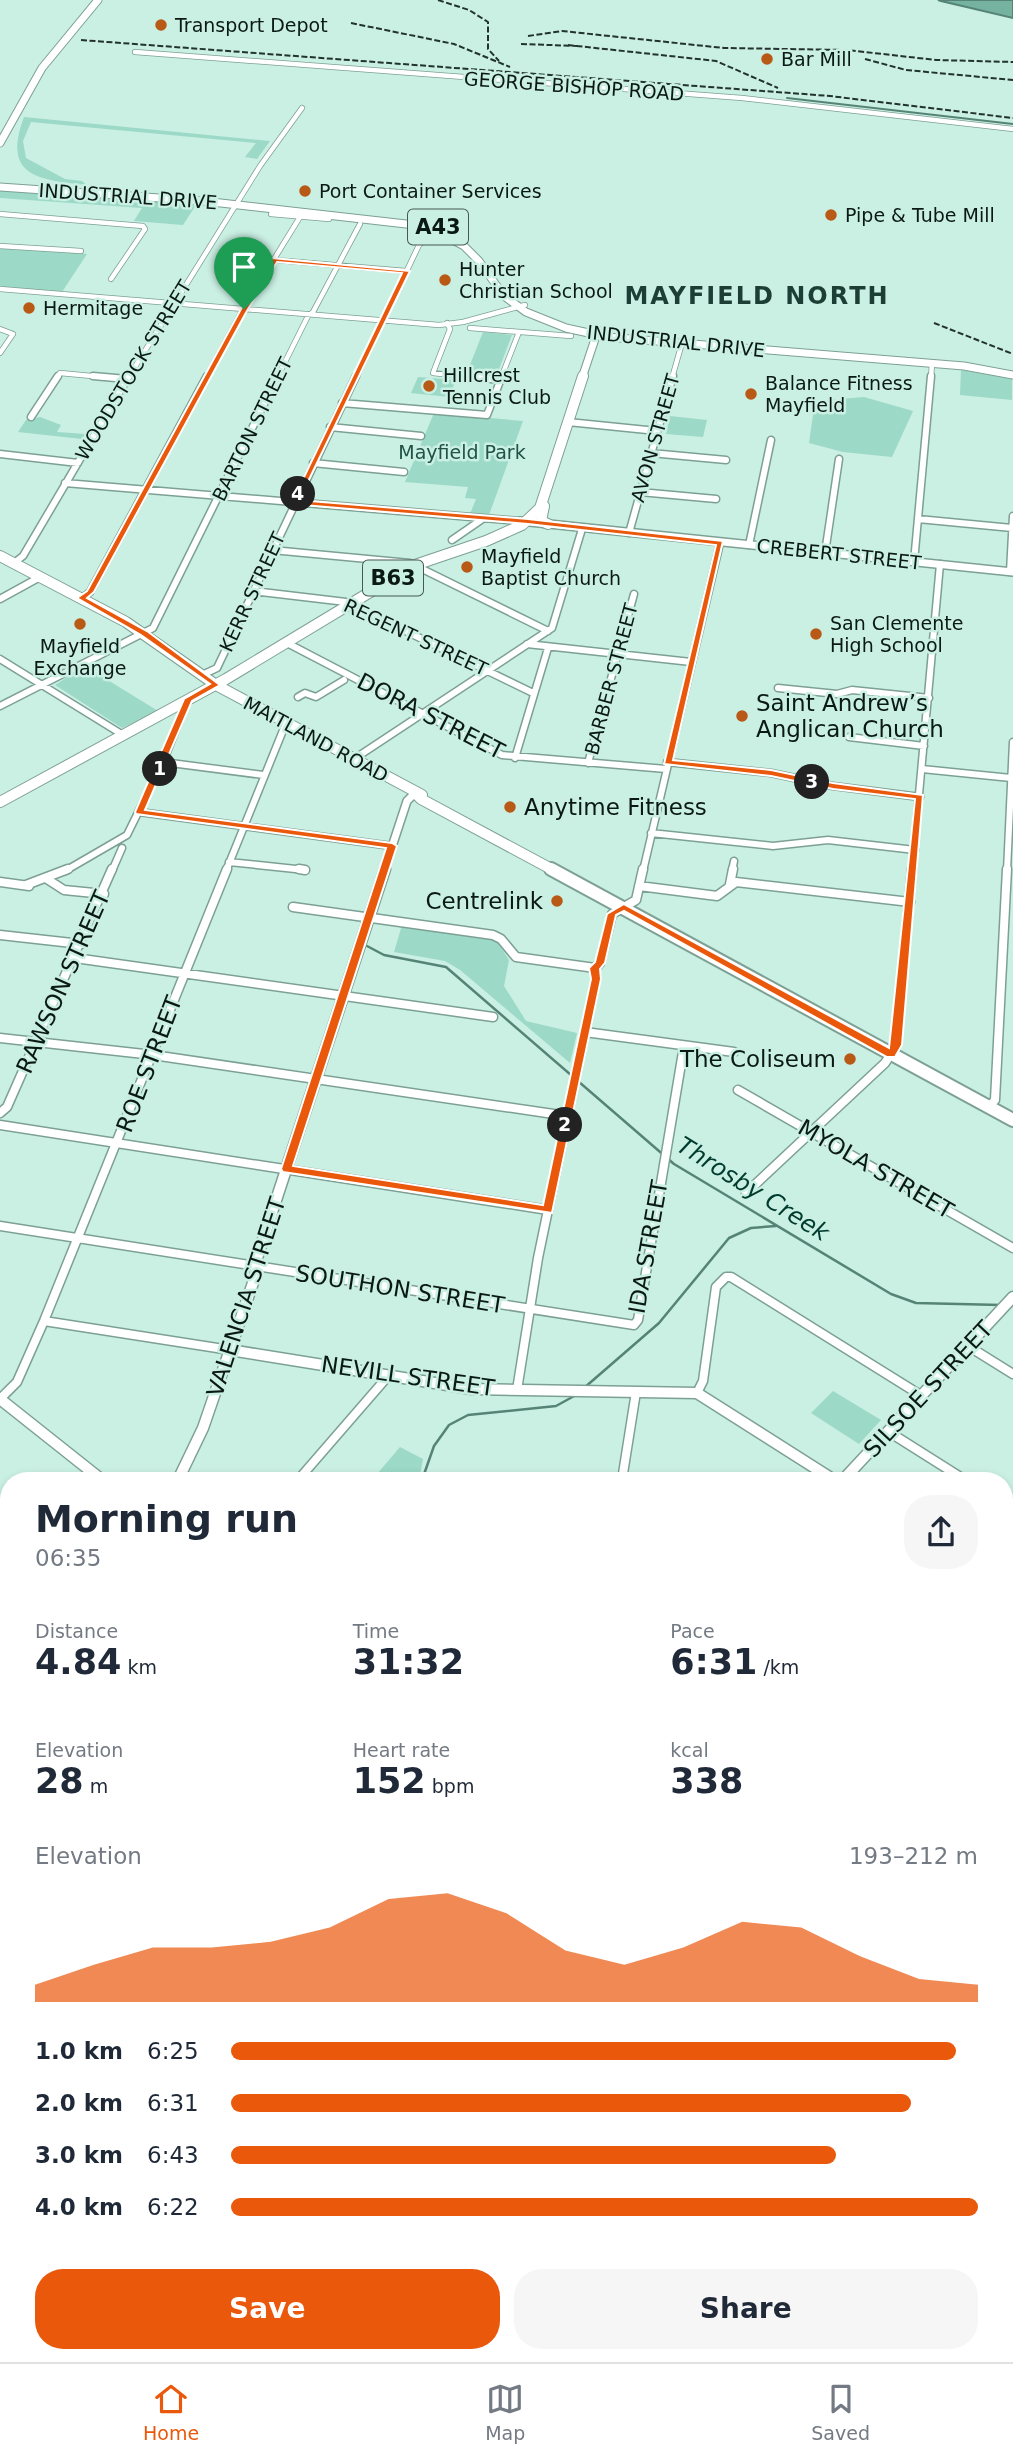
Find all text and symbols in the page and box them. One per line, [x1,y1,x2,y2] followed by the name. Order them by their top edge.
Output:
[174,14,328,36] place label: Transport Depot
[153,17,169,33] marker: Transport Depot
[781,48,852,70] place label: Bar Mill
[759,51,775,67] marker: Bar Mill
[463,67,685,105] street label: GEORGE BISHOP ROAD
[38,179,218,213] street label: INDUSTRIAL DRIVE
[319,180,542,202] place label: Port Container Services
[297,183,313,199] marker: Port Container Services
[845,204,995,226] place label: Pipe & Tube Mill
[823,207,839,223] marker: Pipe & Tube Mill
[408,210,468,244] road number: A43
[214,237,274,309] pin
[225,248,263,286] icon: arrive
[459,258,613,302] place label: Hunter Christian School
[437,272,453,288] marker: Hunter Christian School
[70,276,196,464] street label: WOODSTOCK STREET
[624,282,890,310] district label: MAYFIELD NORTH
[43,297,143,319] place label: Hermitage
[21,300,37,316] marker: Hermitage
[586,321,766,361] street label: INDUSTRIAL DRIVE
[208,353,297,504] street label: BARTON STREET
[442,364,551,408] place label: Hillcrest Tennis Club
[626,371,684,505] street label: AVON STREET
[765,372,913,416] place label: Balance Fitness Mayfield
[421,378,437,394] marker: Hillcrest Tennis Club
[743,386,759,402] marker: Balance Fitness Mayfield
[398,441,526,463] park label: Mayfield Park
[280,476,316,512] pin: 4
[291,482,304,504] text: 4
[215,528,289,655] street label: KERR STREET
[756,534,923,574] street label: CREBERT STREET
[481,545,621,589] place label: Mayfield Baptist Church
[459,559,475,575] marker: Mayfield Baptist Church
[363,560,423,596] road number: B63
[341,594,492,680] street label: REGENT STREET
[580,600,642,757] street label: BARBER STREET
[830,612,963,656] place label: San Clemente High School
[72,616,88,632] marker: Mayfield Exchange
[808,626,824,642] marker: San Clemente High School
[34,635,126,679] place label: Mayfield Exchange
[353,668,510,765] street label: DORA STREET
[756,690,944,742] place label: Saint Andrew’s Anglican Church
[240,692,392,786] street label: MAITLAND ROAD
[734,708,750,724] marker: Saint Andrew’s Anglican Church
[142,752,178,786] pin: 1
[153,757,166,779] text: 1
[794,764,830,800] pin: 3
[805,770,818,792] text: 3
[524,794,707,820] place label: Anytime Fitness
[502,799,518,815] marker: Anytime Fitness
[11,886,115,1077] street label: RAWSON STREET
[425,888,544,914] place label: Centrelink
[549,893,565,909] marker: Centrelink
[111,991,187,1136] street label: ROE STREET
[679,1046,836,1072] place label: The Coliseum
[842,1051,858,1067] marker: The Coliseum
[548,1108,582,1142] pin: 2
[558,1113,571,1135] text: 2
[794,1114,959,1224] street label: MYOLA STREET
[672,1131,835,1248] water label: Throsby Creek
[623,1177,673,1316] street label: IDA STREET
[201,1193,291,1400] street label: VALENCIA STREET
[294,1260,507,1319] street label: SOUTHON STREET
[858,1315,998,1462] street label: SILSOE STREET
[320,1351,497,1401] street label: NEVILL STREET
[904,1495,978,1569] button: share
[35,1497,298,1541] text: Morning run
[35,1545,101,1571] text: 06:35
[35,1620,118,1642] text: Distance
[353,1620,399,1642] text: Time
[670,1620,715,1642] text: Pace
[35,1642,121,1682] text: 4.84
[353,1642,464,1682] text: 31:32
[670,1642,757,1682] text: 6:31
[121,1656,157,1678] text: km
[757,1656,799,1678] text: /km
[35,1739,123,1761] text: Elevation
[353,1739,450,1761] text: Heart rate
[670,1739,709,1761] text: kcal
[35,1761,84,1801] text: 28
[353,1761,426,1801] text: 152
[670,1761,743,1801] text: 338
[84,1775,108,1797] text: m
[426,1775,474,1797] text: bpm
[35,1843,142,1869] text: Elevation
[849,1843,978,1869] text: 193–212 m
[35,2038,123,2064] text: 1.0 km
[147,2038,199,2064] text: 6:25
[35,2090,123,2116] text: 2.0 km
[147,2090,199,2116] text: 6:31
[35,2142,123,2168] text: 3.0 km
[147,2142,199,2168] text: 6:43
[35,2194,123,2220] text: 4.0 km
[147,2194,199,2220] text: 6:22
[35,2269,500,2349] button: Save
[514,2269,978,2349] button: Share
[143,2380,199,2444] tab: Home
[485,2380,525,2444] tab: Map
[811,2380,870,2444] tab: Saved

